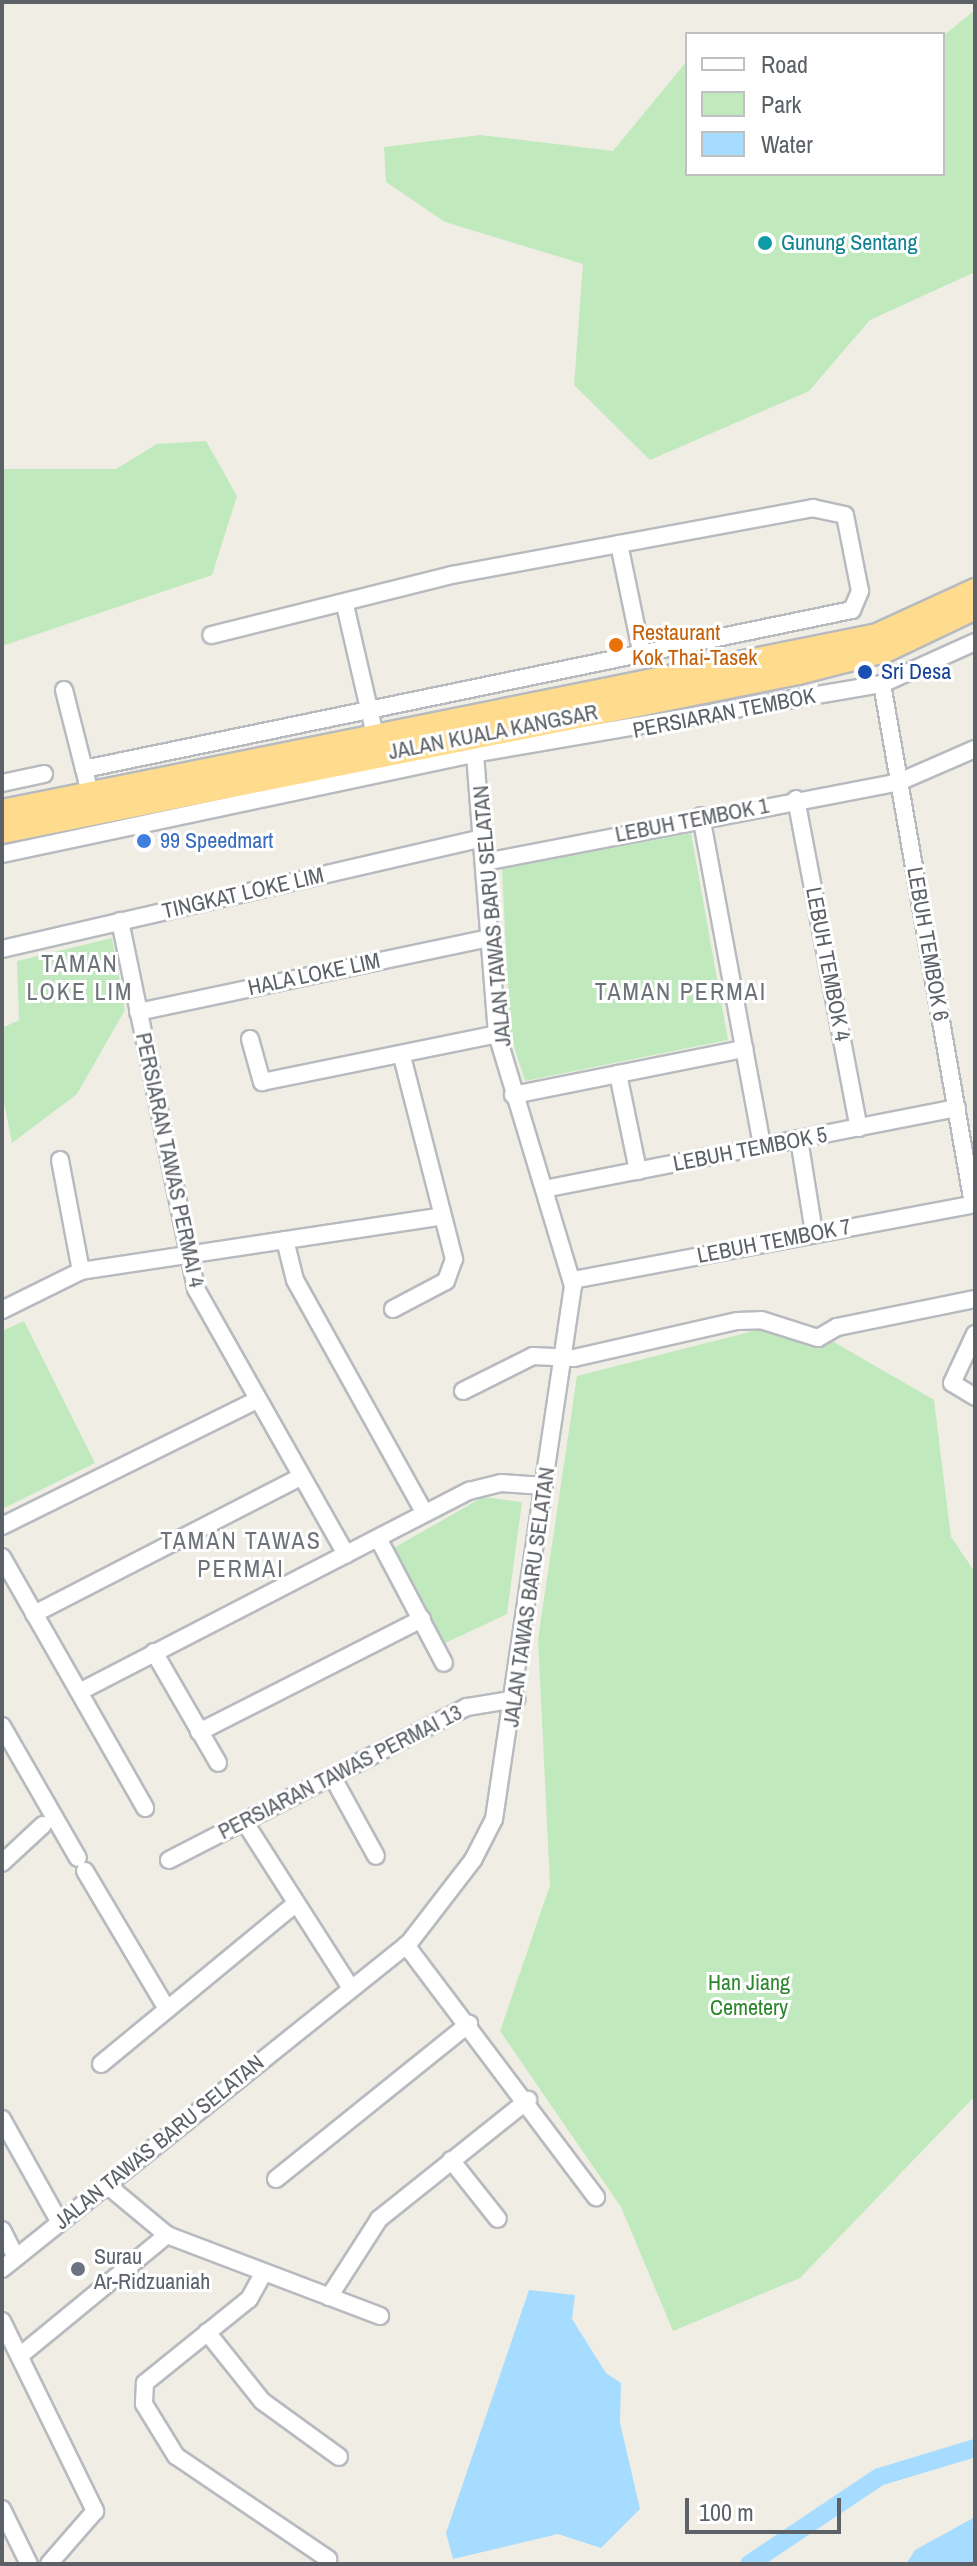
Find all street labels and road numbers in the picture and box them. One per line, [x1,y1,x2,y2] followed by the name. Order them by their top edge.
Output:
[630,682,818,744] street label: PERSIARAN TEMBOK
[386,699,600,765] street label: JALAN KUALA KANGSAR
[467,784,517,1048] street label: JALAN TAWAS BARU SELATAN
[613,792,771,848] street label: LEBUH TEMBOK 1
[160,862,326,924] street label: TINGKAT LOKE LIM
[901,865,955,1023] street label: LEBUH TEMBOK 6
[800,885,856,1043] street label: LEBUH TEMBOK 4
[245,947,383,1001] street label: HALA LOKE LIM
[130,1030,210,1290] street label: PERSIARAN TAWAS PERMAI 4
[671,1121,829,1177] street label: LEBUH TEMBOK 5
[695,1213,853,1269] street label: LEBUH TEMBOK 7
[498,1465,560,1729] street label: JALAN TAWAS BARU SELATAN
[214,1699,466,1845] street label: PERSIARAN TAWAS PERMAI 13
[49,2049,269,2235] street label: JALAN TAWAS BARU SELATAN

